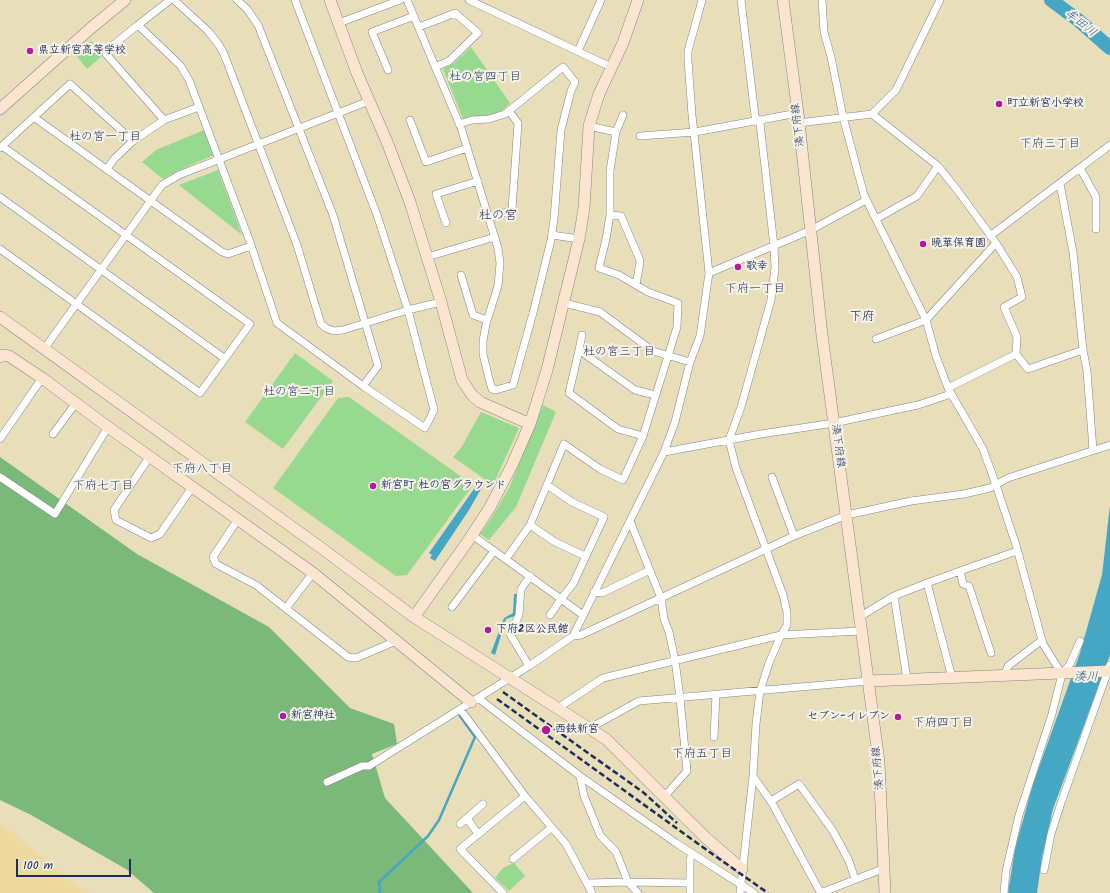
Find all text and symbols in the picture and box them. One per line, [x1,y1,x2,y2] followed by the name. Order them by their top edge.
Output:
[1061,7,1099,41] water label: 牟田川
[38,44,126,58] place label: 県立新宮高等学校
[25,46,35,56] marker: 県立新宮高等学校
[449,71,521,85] district label: 杜の宮四丁目
[1007,97,1084,111] place label: 町立新宮小学校
[994,99,1004,109] marker: 町立新宮小学校
[790,102,808,148] street label: 湊下府線
[69,131,141,145] district label: 杜の宮一丁目
[1020,138,1080,152] district label: 下府三丁目
[479,209,517,225] district label: 杜の宮
[931,237,986,251] place label: 暁華保育園
[918,239,928,249] marker: 暁華保育園
[746,260,768,274] place label: 歌幸
[733,262,743,272] marker: 歌幸
[725,283,785,297] district label: 下府一丁目
[849,310,875,326] district label: 下府
[583,346,655,360] district label: 杜の宮三丁目
[263,386,335,400] district label: 杜の宮二丁目
[827,423,847,469] street label: 湊下府線
[172,463,232,477] district label: 下府八丁目
[381,479,506,493] place label: 新宮町 杜の宮グラウンド
[73,480,133,494] district label: 下府七丁目
[368,481,378,491] marker: 新宮町 杜の宮グラウンド
[496,623,568,637] place label: 下府2区公民館
[483,625,493,635] marker: 下府2区公民館
[1074,671,1098,685] water label: 湊川
[291,709,335,723] place label: 新宮神社
[807,710,890,724] place label: セブン-イレブン
[278,711,288,721] marker: 新宮神社
[893,712,903,722] marker: セブン-イレブン
[913,717,973,731] district label: 下府四丁目
[555,723,599,737] place label: 西鉄新宮
[540,724,552,736] marker: 西鉄新宮
[871,746,887,790] street label: 湊下府線
[672,748,732,762] district label: 下府五丁目
[18,851,133,877] scale bar
[23,856,53,875] text: 100 m

